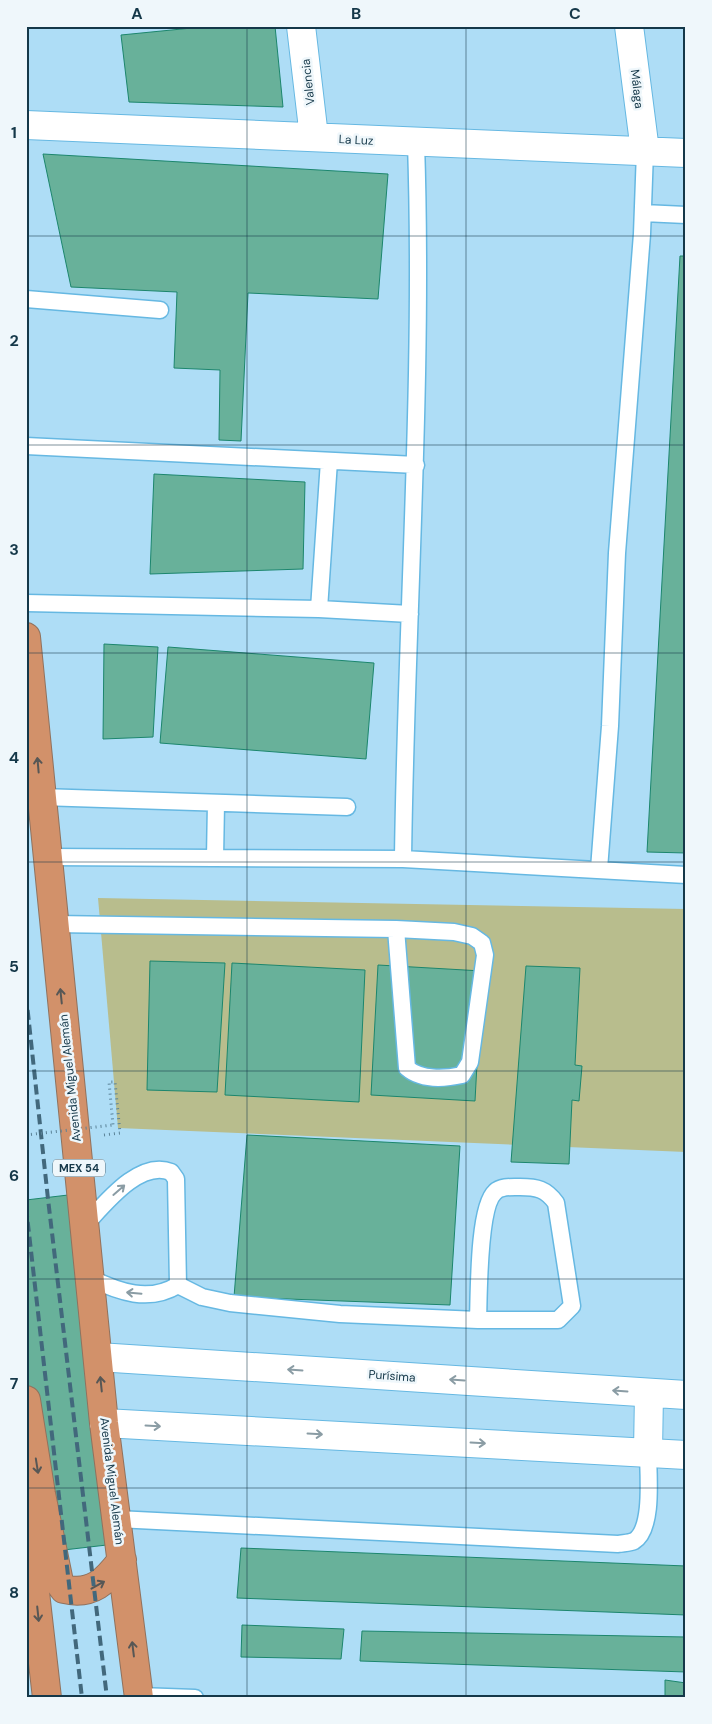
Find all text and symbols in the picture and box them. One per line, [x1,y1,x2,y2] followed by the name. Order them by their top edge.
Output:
[131,3,143,24] text: A
[351,3,361,24] text: B
[569,3,581,24] text: C
[298,58,318,106] street label: Valencia
[627,69,647,109] street label: Málaga
[11,122,17,143] text: 1
[338,131,374,149] street label: La Luz
[9,330,19,351] text: 2
[9,539,19,560] text: 3
[9,747,19,768] text: 4
[33,757,43,773] one-way arrow
[9,956,19,977] text: 5
[56,988,66,1004] one-way arrow
[55,1013,85,1142] street label: Avenida Miguel Alemán
[53,1160,105,1176] road number: MEX 54
[9,1165,19,1186] text: 6
[112,1185,125,1196] one-way arrow
[126,1289,142,1298] one-way arrow
[288,1365,304,1374] one-way arrow
[368,1366,416,1386] street label: Purísima
[10,1373,19,1394] text: 7
[96,1376,106,1392] one-way arrow
[450,1376,466,1385] one-way arrow
[612,1386,628,1395] one-way arrow
[96,1416,128,1546] street label: Avenida Miguel Alemán
[145,1421,161,1430] one-way arrow
[307,1430,323,1439] one-way arrow
[469,1438,485,1447] one-way arrow
[32,1457,42,1473] one-way arrow
[90,1580,105,1590] one-way arrow
[9,1582,19,1603] text: 8
[33,1605,43,1621] one-way arrow
[128,1642,138,1658] one-way arrow

